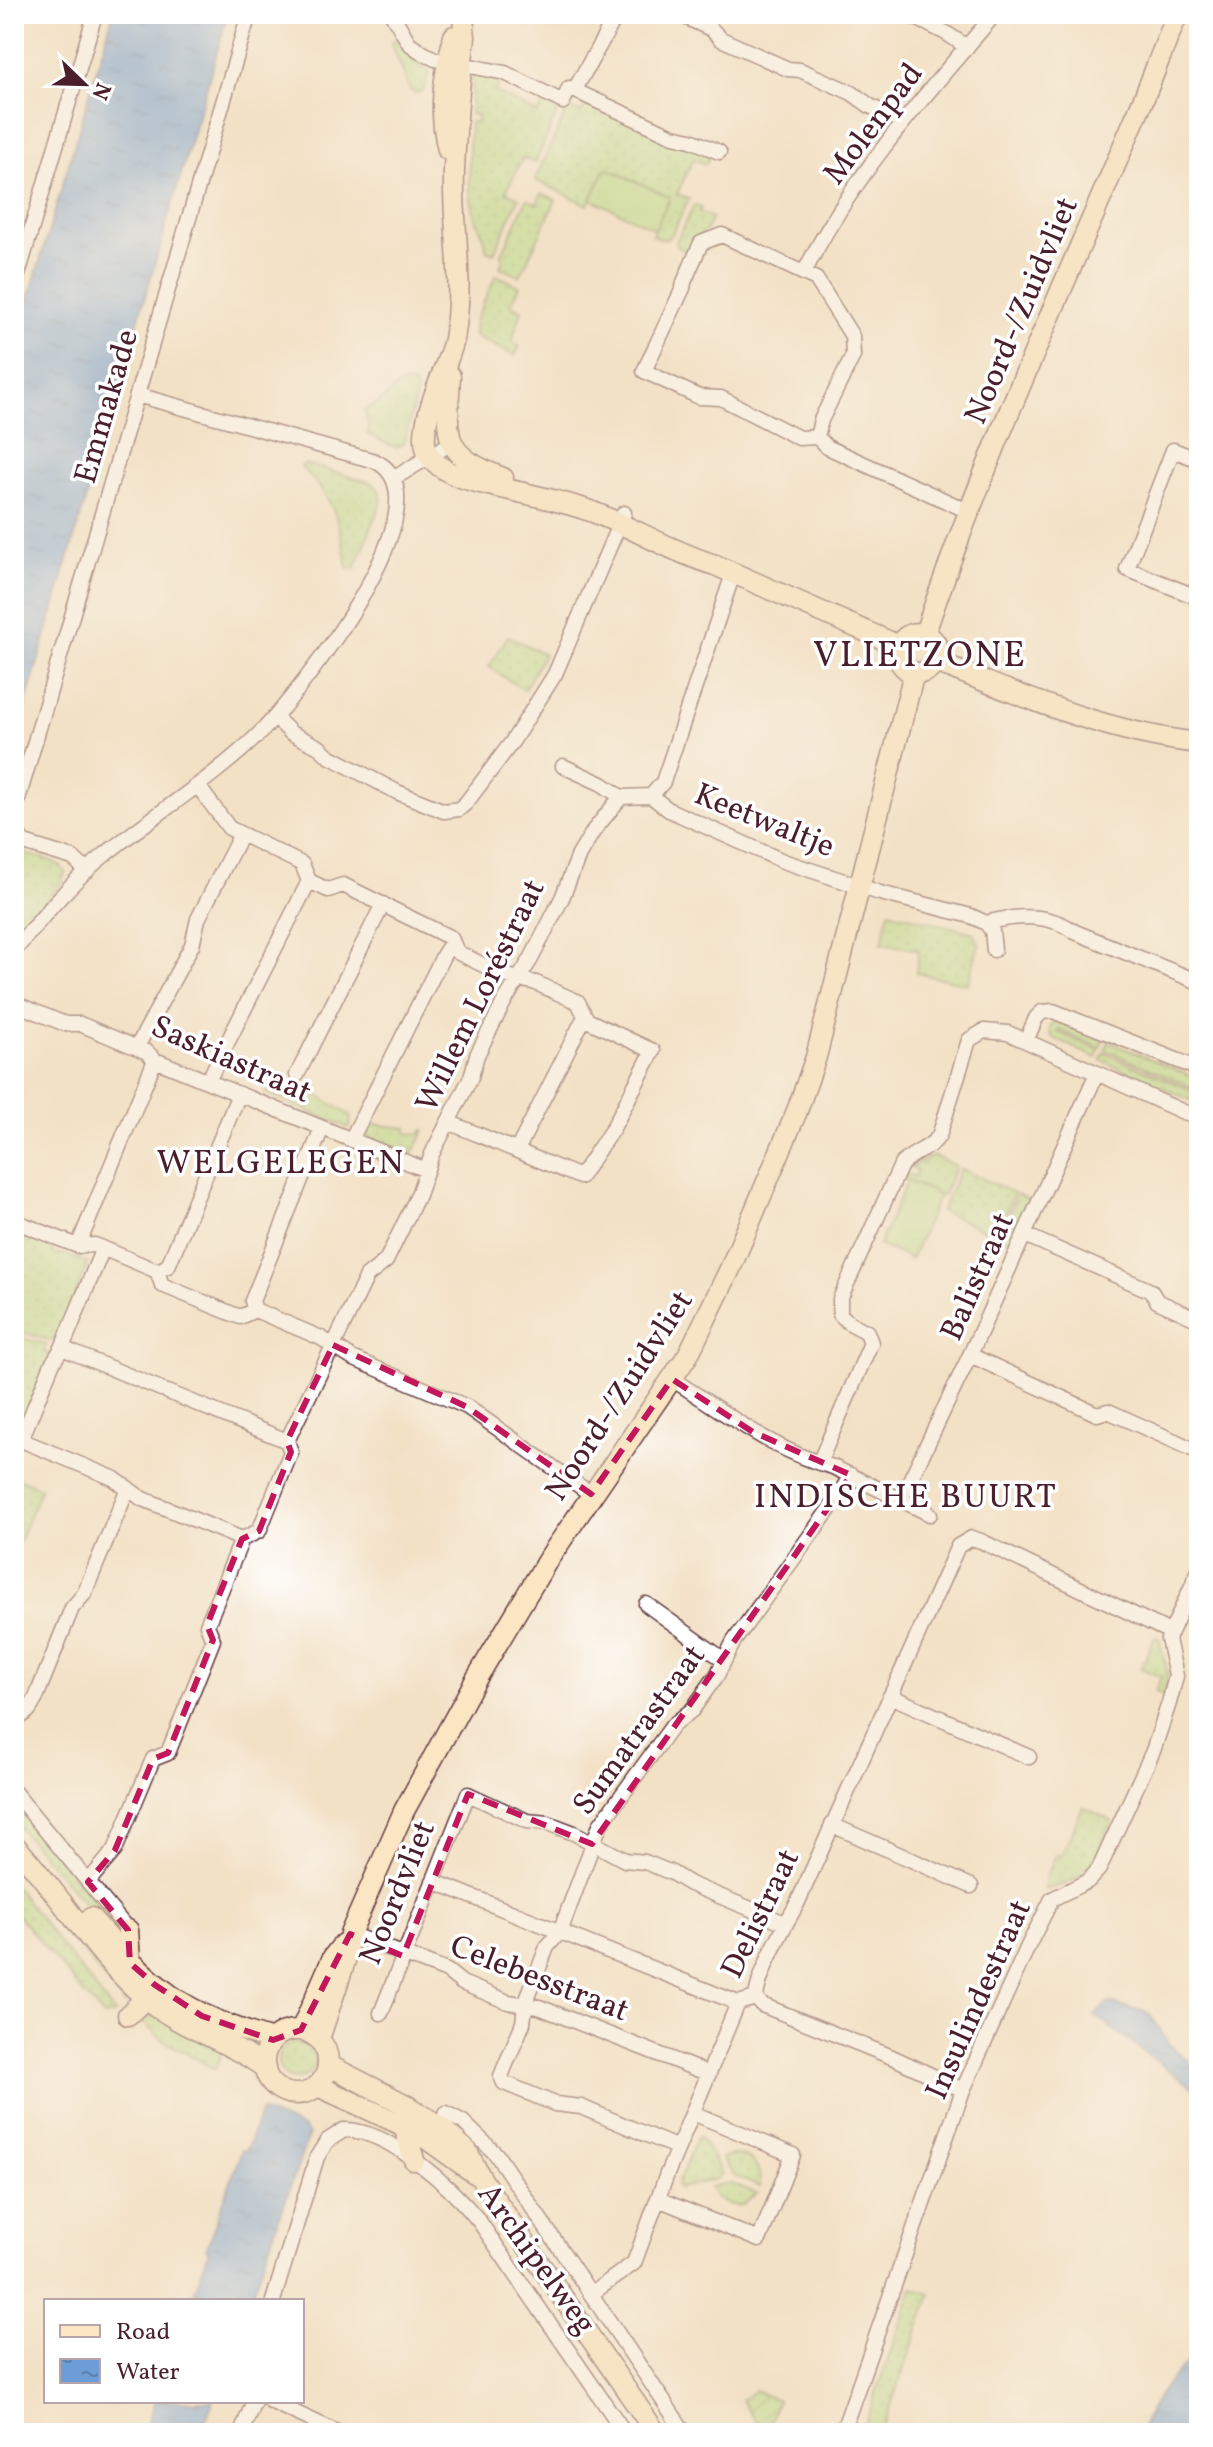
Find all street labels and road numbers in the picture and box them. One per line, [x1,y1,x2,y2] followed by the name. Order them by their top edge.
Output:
[814,55,935,195] street label: Molenpad
[955,191,1090,432] street label: Noord-/Zuidvliet
[65,325,151,489] street label: Emmakade
[687,774,841,870] street label: Keetwaltje
[406,872,557,1120] street label: Willem Loréstraat
[144,1006,318,1116] street label: Saskiastraat
[931,1206,1027,1348] street label: Balistraat
[536,1283,705,1510] street label: Noord-/Zuidvliet
[564,1637,717,1825] street label: Sumatrastraat
[350,1815,448,1972] street label: Noordvliet
[712,1842,812,1986] street label: Delistraat
[916,1893,1043,2107] street label: Insulindestraat
[443,1926,635,2034] street label: Celebesstraat
[466,2175,605,2344] street label: Archipelweg

